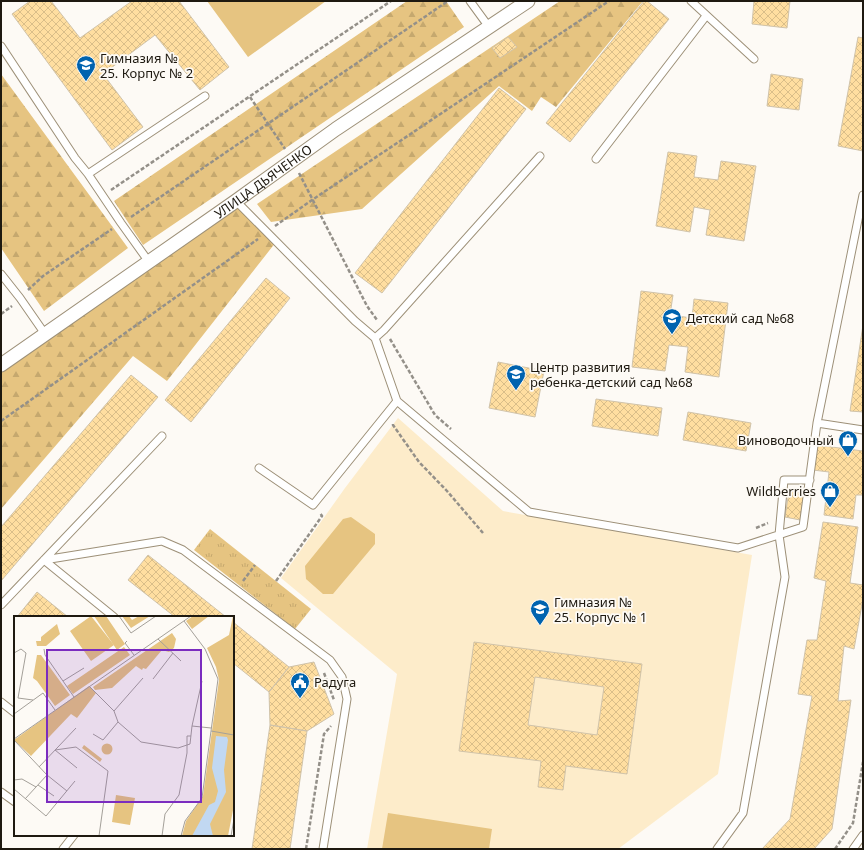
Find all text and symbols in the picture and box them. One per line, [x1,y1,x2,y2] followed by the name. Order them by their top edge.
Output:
[100,49,193,82] place label: Гимназия № 25. Корпус № 2
[75,54,97,82] school or university icon: Гимназия № 25. Корпус № 2
[211,140,316,222] street label: УЛИЦА ДЬЯЧЕНКО
[661,307,683,335] school or university icon: Детский сад №68
[686,309,794,327] place label: Детский сад №68
[530,358,693,391] place label: Центр развития ребенка-детский сад №68
[505,363,527,391] school or university icon: Центр развития ребенка-детский сад №68
[837,429,859,457] shop icon: Виноводочный
[738,431,834,449] place label: Виноводочный
[819,480,841,508] shop icon: Wildberries
[746,482,816,500] place label: Wildberries
[554,593,647,626] place label: Гимназия № 25. Корпус № 1
[529,598,551,626] school or university icon: Гимназия № 25. Корпус № 1
[14,616,234,836] inset map
[289,671,311,699] public building icon: Радуга
[314,673,356,691] place label: Радуга

